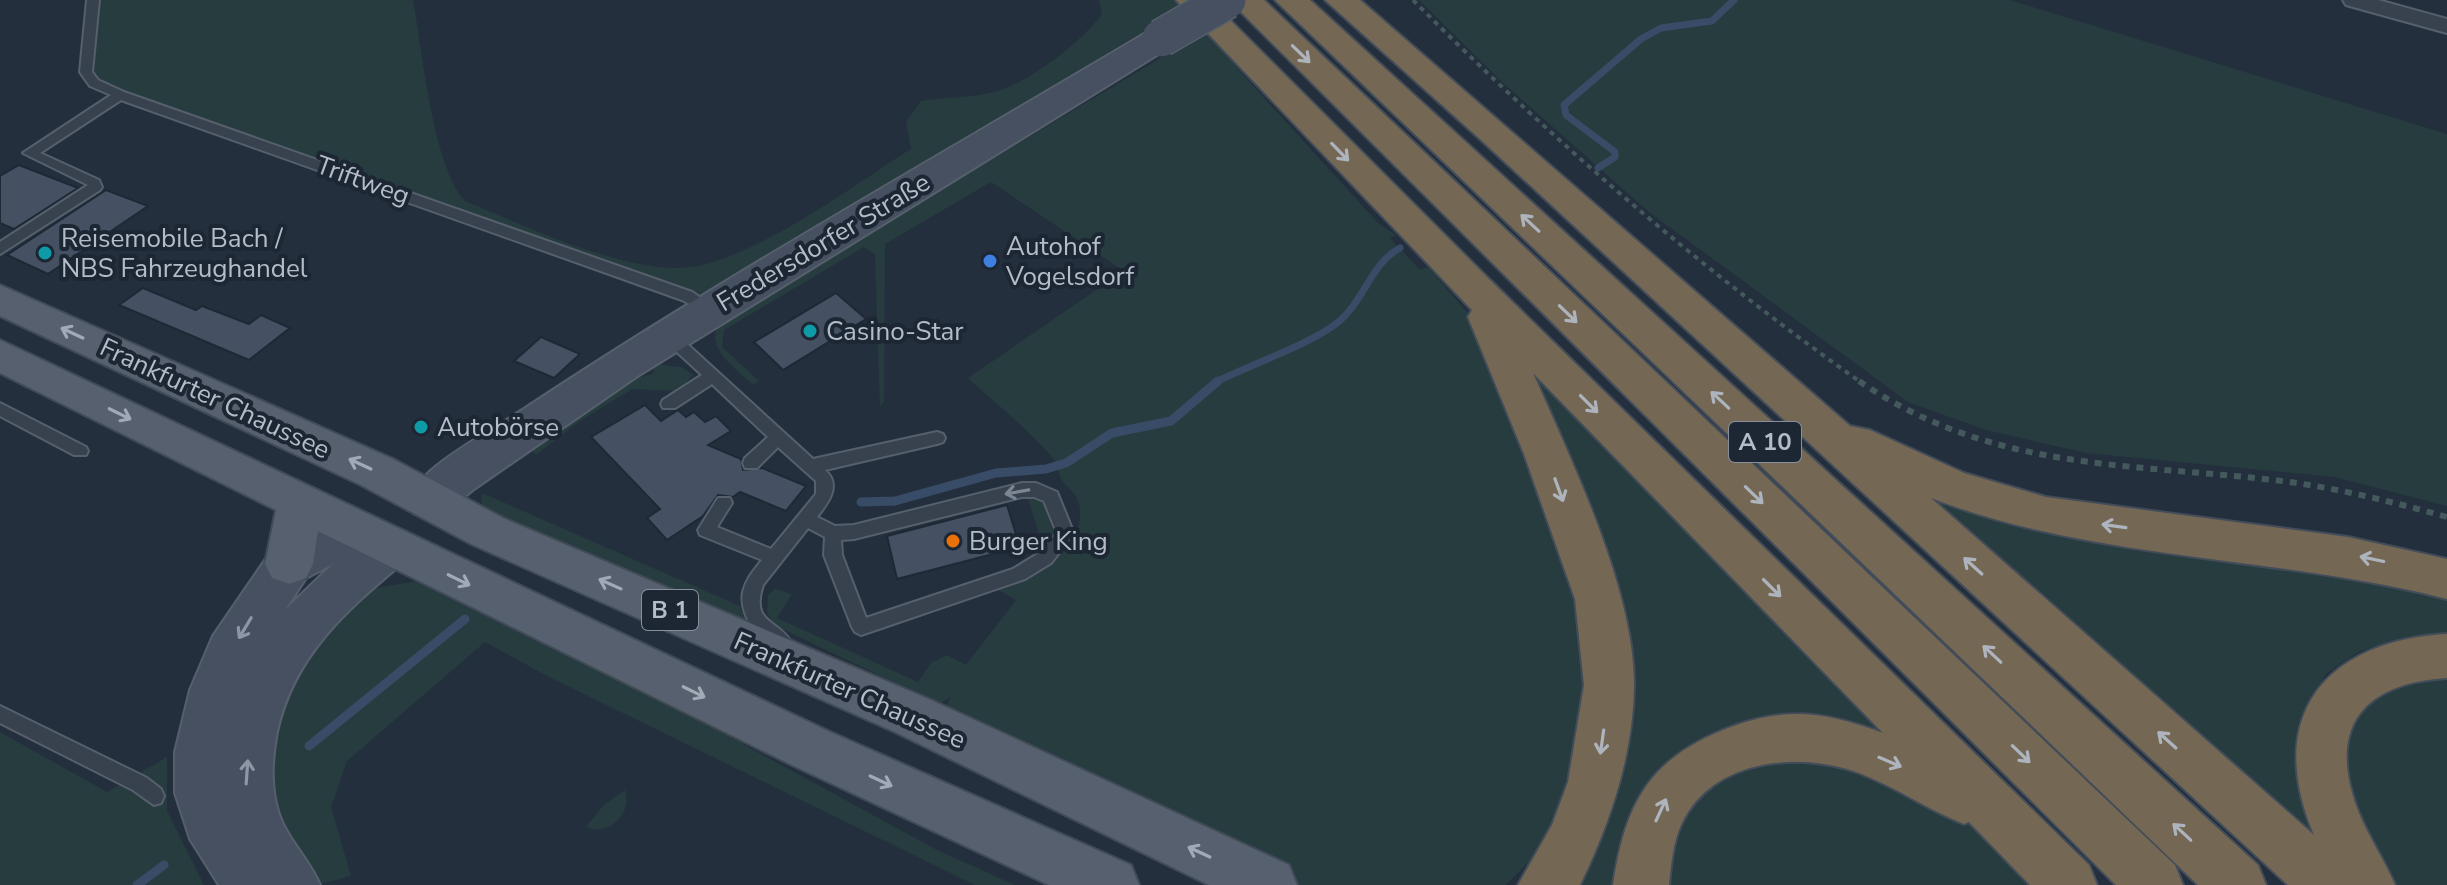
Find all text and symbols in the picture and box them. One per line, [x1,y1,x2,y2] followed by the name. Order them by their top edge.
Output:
[1291,45,1311,64] one-way arrow
[1330,142,1349,161] one-way arrow
[311,147,414,214] street label: Triftweg
[710,165,936,320] street label: Fredersdorfer Straße
[1520,213,1540,232] one-way arrow
[61,221,308,286] place label: Reisemobile Bach / NBS Fahrzeughandel
[1005,229,1135,294] place label: Autohof Vogelsdorf
[36,244,54,262] marker: Reisemobile Bach / NBS Fahrzeughandel
[981,252,999,270] marker: Autohof Vogelsdorf
[1558,304,1578,323] one-way arrow
[826,314,964,349] place label: Casino-Star
[801,322,819,340] marker: Casino-Star
[61,325,85,340] one-way arrow
[94,330,336,467] street label: Frankfurter Chaussee
[1710,391,1730,410] one-way arrow
[1579,394,1598,413] one-way arrow
[108,407,132,422] one-way arrow
[437,410,559,445] place label: Autobörse
[412,418,430,436] marker: Autobörse
[1729,422,1801,462] road number: A 10
[348,456,373,471] one-way arrow
[1553,477,1567,502] one-way arrow
[1744,485,1763,504] one-way arrow
[1004,486,1030,501] one-way arrow
[2102,518,2127,533] one-way arrow
[969,524,1108,559] place label: Burger King
[944,532,962,550] marker: Burger King
[2359,551,2385,566] one-way arrow
[1963,557,1983,575] one-way arrow
[447,573,471,588] one-way arrow
[598,576,623,591] one-way arrow
[1762,579,1782,598] one-way arrow
[642,590,698,630] road number: B 1
[237,616,253,639] one-way arrow
[728,624,971,757] street label: Frankfurter Chaussee
[1982,646,2002,664] one-way arrow
[681,685,705,701] one-way arrow
[1595,728,1610,755] one-way arrow
[2157,731,2177,749] one-way arrow
[2011,744,2030,763] one-way arrow
[1877,756,1902,770] one-way arrow
[240,759,255,786] one-way arrow
[869,774,893,789] one-way arrow
[1654,799,1669,823] one-way arrow
[2172,823,2192,841] one-way arrow
[1187,844,1211,859] one-way arrow

